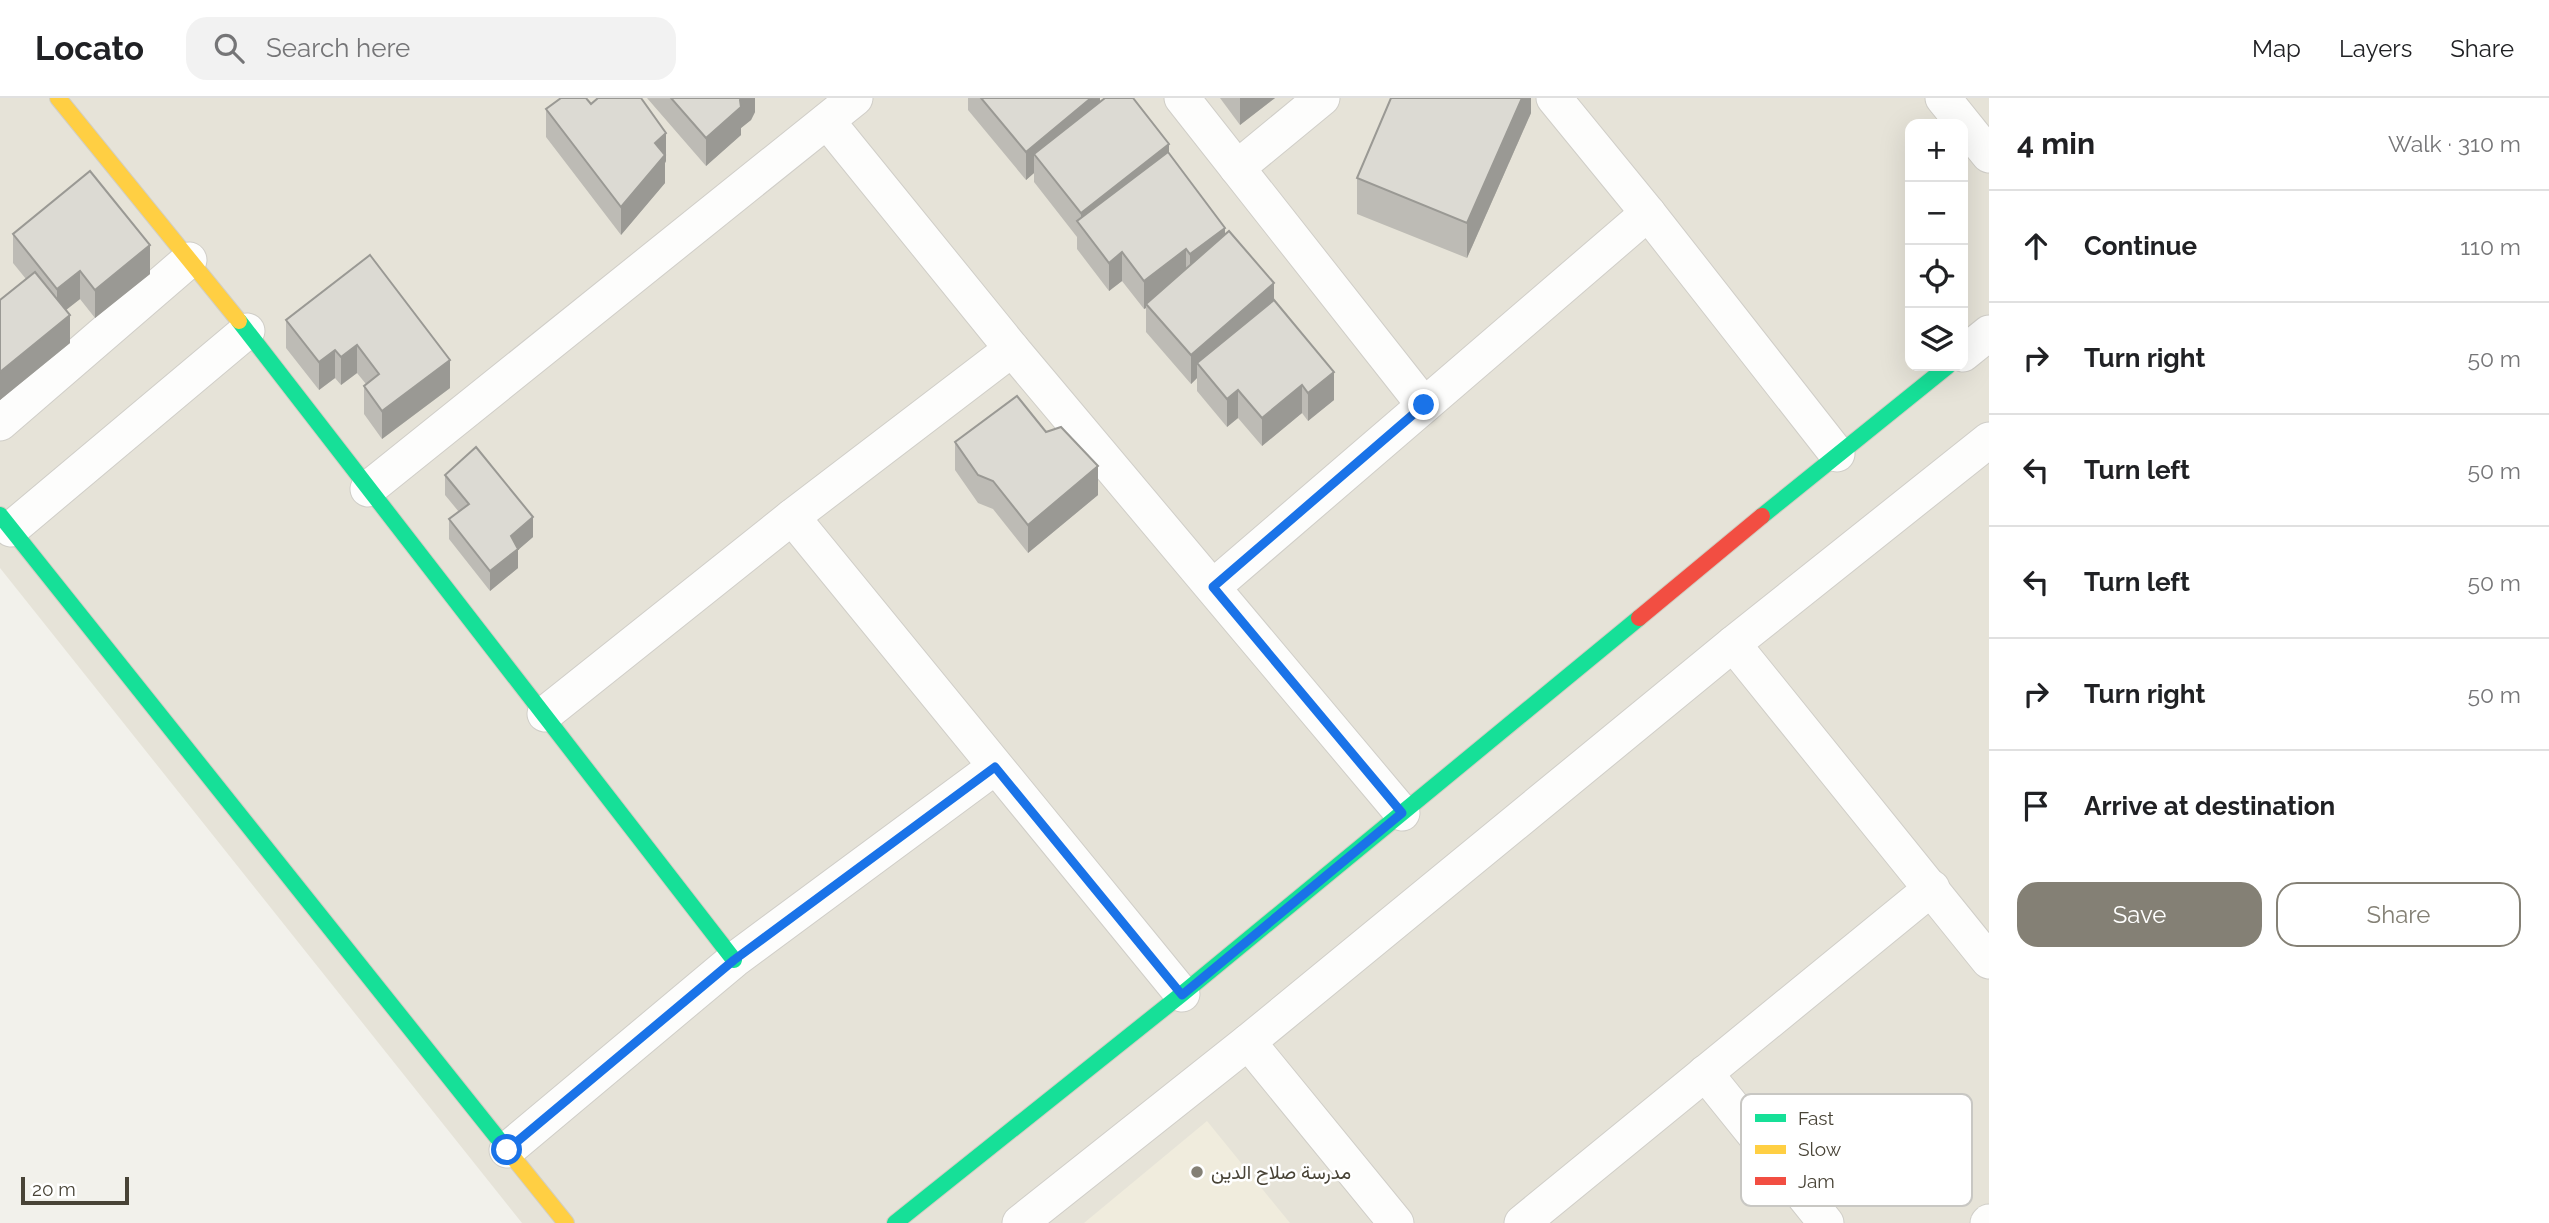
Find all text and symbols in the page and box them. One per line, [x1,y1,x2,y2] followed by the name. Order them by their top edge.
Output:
[186,17,676,80] search box
[35,29,144,68] text: Locato
[210,29,248,67] icon: search
[266,33,410,63] text: Search here
[2252,34,2301,63] text: Map
[2339,34,2412,63] text: Layers
[2450,34,2514,63] text: Share
[1905,119,1968,371] map controls
[1905,119,1968,182] button: +
[2017,126,2095,161] text: 4 min
[2388,130,2521,157] text: Walk · 310 m
[1905,182,1968,245] button: −
[2017,227,2055,265] icon: ahead
[2084,231,2197,261] text: Continue
[2460,233,2521,260] text: 110 m
[1905,245,1968,308] button: locate
[1905,308,1968,371] button: layers
[2017,339,2055,377] icon: right
[2084,343,2205,373] text: Turn right
[2467,345,2521,372] text: 50 m
[1408,389,1439,420] route end
[2017,451,2055,489] icon: left
[2084,455,2190,485] text: Turn left
[2467,457,2521,484] text: 50 m
[2017,563,2055,601] icon: left
[2084,567,2190,597] text: Turn left
[2467,569,2521,596] text: 50 m
[2017,675,2055,713] icon: right
[2084,679,2205,709] text: Turn right
[2467,681,2521,708] text: 50 m
[2017,787,2055,825] icon: arrive
[2084,791,2335,821] text: Arrive at destination
[2017,882,2262,947] button: Save
[2276,882,2521,947] button: Share
[1741,1094,1972,1206] legend
[1798,1107,1834,1129] text: Fast
[491,1134,522,1165] route start
[1798,1138,1842,1160] text: Slow
[1211,1161,1351,1185] place label: مدرسة صلاح الدين
[1189,1164,1205,1180] marker: مدرسة صلاح الدين
[1798,1170,1835,1192] text: Jam
[21,1174,130,1206] scale bar
[32,1178,76,1200] text: 20 m

